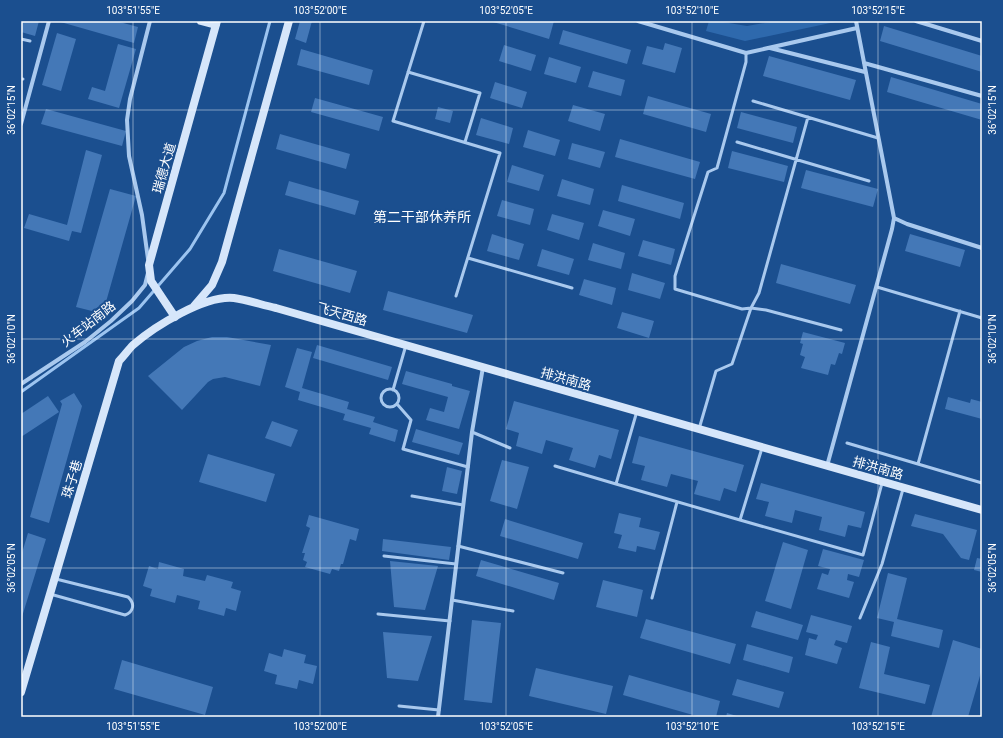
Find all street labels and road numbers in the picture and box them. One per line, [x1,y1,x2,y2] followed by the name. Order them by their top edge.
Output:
[150,141,178,195] street label: 瑞德大道
[58,298,118,350] street label: 火车站南路
[315,300,369,328] street label: 飞天西路
[539,365,593,393] street label: 排洪南路
[851,454,905,482] street label: 排洪南路
[59,458,85,500] street label: 珠子巷

